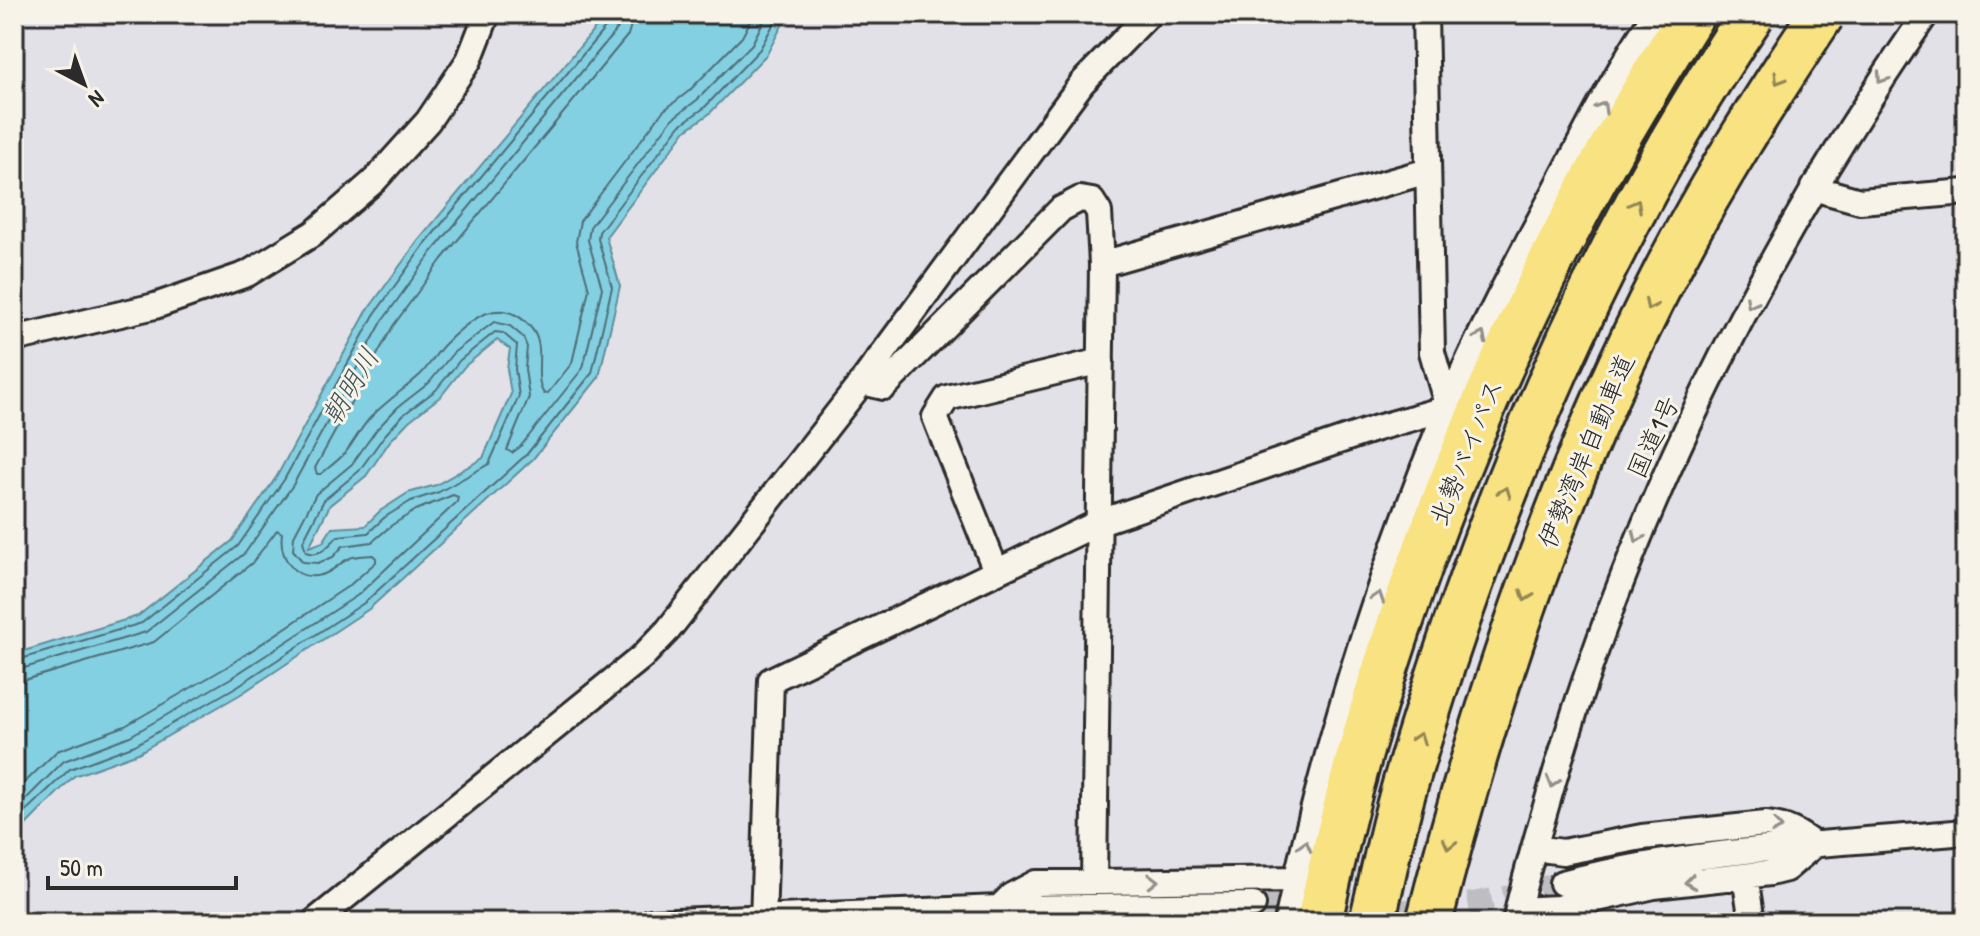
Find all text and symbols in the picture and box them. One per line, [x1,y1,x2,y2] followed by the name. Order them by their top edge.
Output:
[44,44,124,124] north arrow
[1773,70,1789,85] one-way arrow
[1877,70,1892,84] one-way arrow
[83,84,111,114] text: N
[1592,101,1607,115] one-way arrow
[1626,199,1641,213] one-way arrow
[1746,294,1761,309] one-way arrow
[1644,297,1660,311] one-way arrow
[1471,331,1487,345] one-way arrow
[312,340,388,432] water label: 朝明川
[1529,348,1642,553] street label: 伊勢湾岸自動車道
[1420,373,1511,530] street label: 北勢バイパス
[1618,390,1687,484] street label: 国道1号
[1495,486,1512,500] one-way arrow
[1632,528,1648,543] one-way arrow
[1519,588,1536,602] one-way arrow
[1368,590,1384,604] one-way arrow
[1410,732,1426,746] one-way arrow
[1546,775,1562,789] one-way arrow
[1771,817,1784,834] one-way arrow
[1441,836,1458,850] one-way arrow
[48,840,236,890] scale bar
[1295,840,1312,853] one-way arrow
[60,851,103,883] text: 50 m
[1147,872,1160,890] one-way arrow
[1683,873,1696,890] one-way arrow

